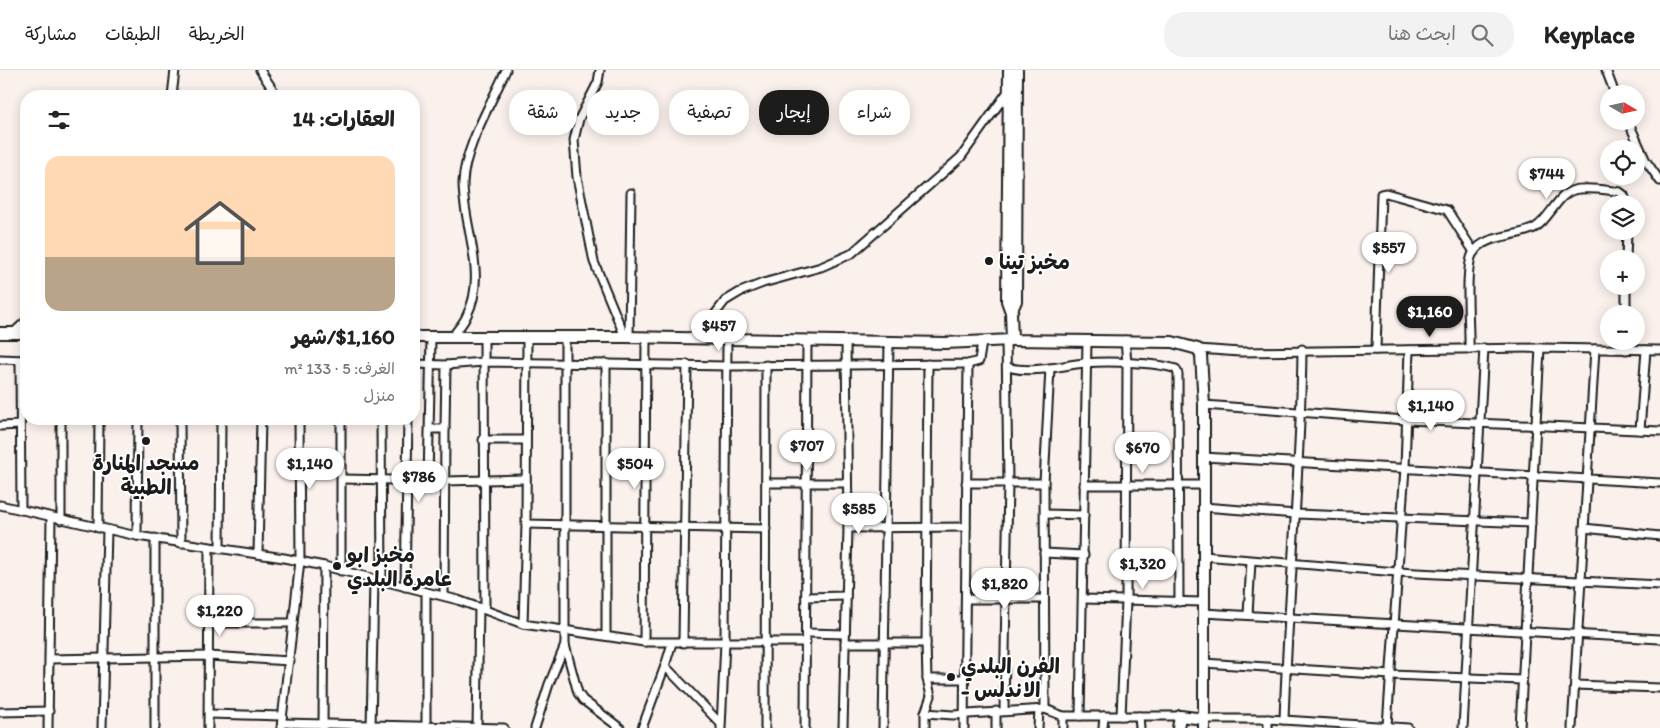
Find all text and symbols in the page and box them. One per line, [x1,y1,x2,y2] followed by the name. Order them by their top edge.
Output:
[1164,12,1514,57] search box
[1544,20,1635,49] text: Keyplace
[1468,21,1496,49] icon: search
[1388,22,1456,45] text: ابحث هنا
[25,23,77,45] text: مشاركة
[105,23,161,45] text: الطبقات
[189,23,245,45] text: الخريطة
[1600,85,1645,130] north arrow
[1600,85,1645,350] map controls
[509,90,577,135] chip: شقة
[587,90,659,135] chip: جديد
[669,90,749,135] chip: تصفية
[759,90,829,135] chip: إيجار
[839,90,910,135] chip: شراء
[45,106,73,134] icon: filters
[292,106,395,131] text: العقارات: 14
[1600,140,1645,185] button: locate
[1517,158,1577,200] pin: $744
[1529,164,1565,183] text: $744
[175,188,265,278] icon: home
[1600,195,1645,240] button: layers
[1359,232,1419,274] pin: $557
[1373,238,1405,257] text: $557
[999,249,1070,275] place label: مخبز تينا
[1600,250,1645,295] button: +
[983,255,995,267] marker: مخبز تينا
[1389,296,1471,338] pin: $1,160
[1407,302,1453,321] text: $1,160
[1600,305,1645,350] button: −
[689,310,749,352] pin: $457
[702,316,736,335] text: $457
[292,324,395,349] text: $1,160/شهر
[284,359,395,378] text: الغرف: 5 · 133 m²
[363,386,395,405] text: منزل
[1390,390,1472,432] pin: $1,140
[1408,396,1454,415] text: $1,140
[777,430,837,472] pin: $707
[1113,432,1173,474] pin: $670
[140,435,152,447] marker: مسجد المنارة الطبية
[790,436,824,455] text: $707
[1126,438,1160,457] text: $670
[269,448,351,490] pin: $1,140
[605,448,665,490] pin: $504
[92,450,200,500] place label: مسجد المنارة الطبية
[287,454,333,473] text: $1,140
[617,454,653,473] text: $504
[389,460,449,503] pin: $786
[402,467,436,486] text: $786
[829,492,889,535] pin: $585
[842,499,876,518] text: $585
[345,542,453,595] place label: مخبز ابو عامرة البلدي
[1102,548,1184,590] pin: $1,320
[1120,554,1166,573] text: $1,320
[331,560,343,572] marker: مخبز ابو عامرة البلدي
[964,568,1046,610] pin: $1,820
[982,574,1028,593] text: $1,820
[179,594,261,637] pin: $1,220
[197,601,243,620] text: $1,220
[961,653,1060,702] place label: الفرن البلدي - الاندلس
[945,671,957,683] marker: الفرن البلدي - الاندلس

